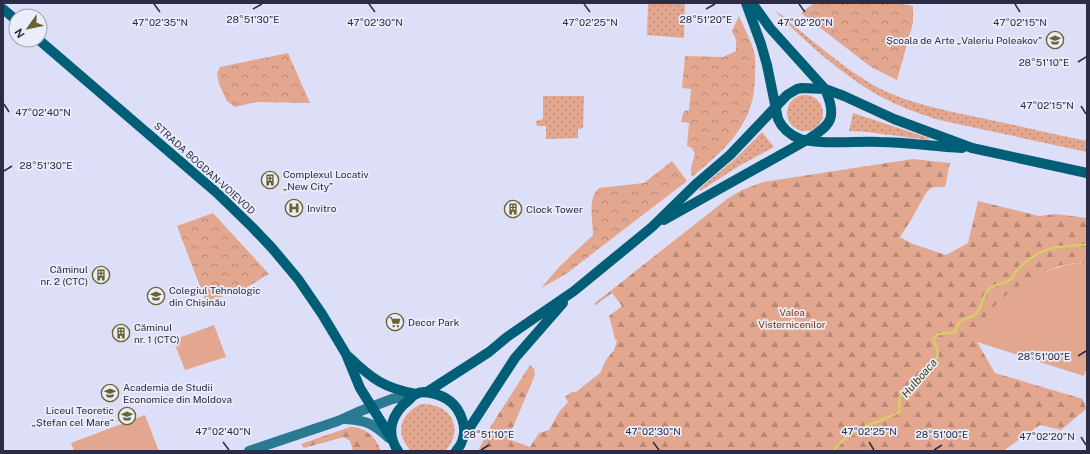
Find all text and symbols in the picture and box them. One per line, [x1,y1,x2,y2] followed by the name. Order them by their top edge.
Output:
[8,8,48,48] north arrow
[227,13,279,25] text: 28°51'30"E
[680,13,732,25] text: 28°51'20"E
[132,16,188,28] text: 47°02'35"N
[347,16,403,28] text: 47°02'30"N
[562,16,618,28] text: 47°02'25"N
[777,16,833,28] text: 47°02'20"N
[993,16,1047,28] text: 47°02'15"N
[12,27,27,40] text: N
[1045,30,1065,50] school or university icon: Școala de Arte „Valeriu Poleakov”
[886,34,1042,46] place label: Școala de Arte „Valeriu Poleakov”
[1019,56,1069,68] text: 28°51'10"E
[1020,99,1074,111] text: 47°02'15"N
[15,106,71,118] text: 47°02'40"N
[152,119,258,217] street label: STRADA BOGDAN-VOIEVOD
[20,159,72,171] text: 28°51'30"E
[283,168,368,192] place label: Complexul Locativ „New City”
[260,170,280,190] building icon: Complexul Locativ „New City”
[284,198,304,218] hospital icon: Invitro
[503,199,523,219] building icon: Clock Tower
[307,202,337,214] place label: Invitro
[526,203,583,215] place label: Clock Tower
[40,263,88,287] place label: Căminul nr. 2 (CTC)
[91,265,111,285] building icon: Căminul nr. 2 (CTC)
[169,284,261,308] place label: Colegiul Tehnologic din Chișinău
[146,286,166,306] school or university icon: Colegiul Tehnologic din Chișinău
[758,306,826,330] park label: Valea Visternicenilor
[385,312,405,332] supermarket icon: Decor Park
[408,316,460,328] place label: Decor Park
[134,321,180,345] place label: Căminul nr. 1 (CTC)
[111,323,131,343] building icon: Căminul nr. 1 (CTC)
[1018,350,1070,362] text: 28°51'00"E
[899,356,939,400] water label: Hulboaca
[123,381,232,405] place label: Academia de Studii Economice din Moldova
[100,383,120,403] school or university icon: Academia de Studii Economice din Moldova
[32,404,114,428] place label: Liceul Teoretic „Ștefan cel Mare“
[117,406,137,426] school or university icon: Liceul Teoretic „Ștefan cel Mare“
[195,425,251,437] text: 47°02'40"N
[625,425,681,437] text: 47°02'30"N
[841,425,897,437] text: 47°02'25"N
[464,428,514,440] text: 28°51'10"E
[916,428,968,440] text: 28°51'00"E
[1019,430,1075,442] text: 47°02'20"N

